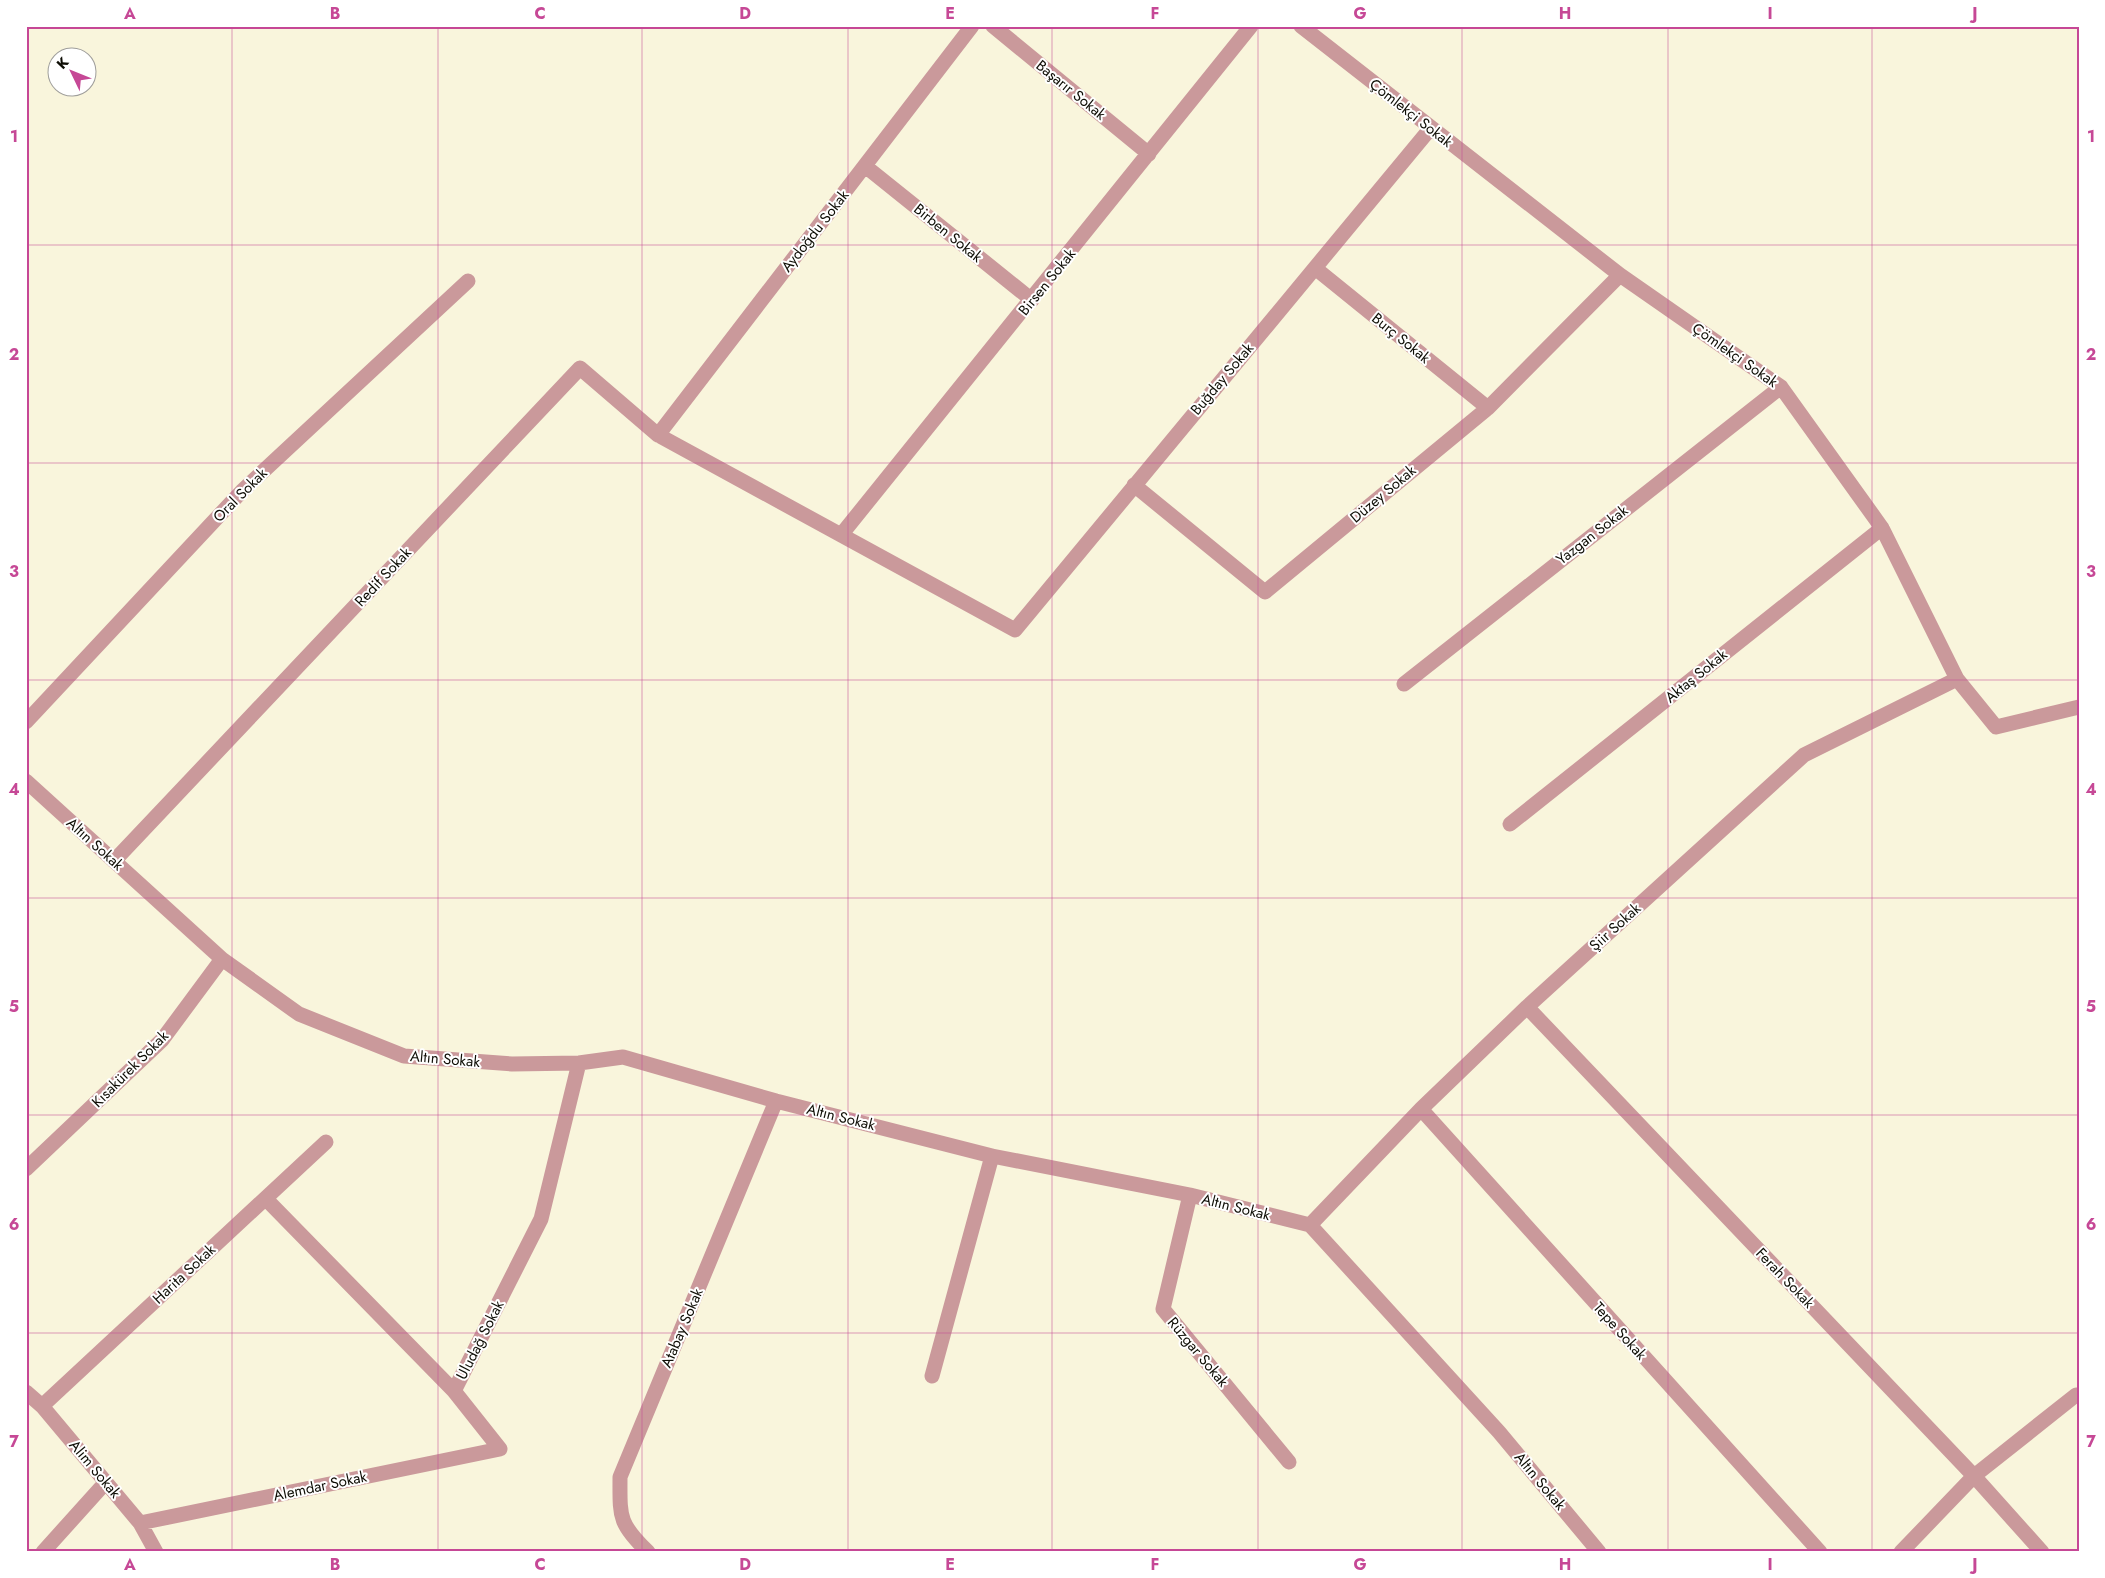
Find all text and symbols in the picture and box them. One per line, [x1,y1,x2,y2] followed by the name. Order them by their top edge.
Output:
[123,2,136,25] text: A
[330,2,340,25] text: B
[534,2,546,25] text: C
[739,2,751,25] text: D
[945,2,955,25] text: E
[1151,2,1159,25] text: F
[1353,2,1367,25] text: G
[1559,2,1571,25] text: H
[1767,2,1773,25] text: I
[1969,2,1978,25] text: J
[48,48,98,98] north arrow
[52,53,73,74] text: K
[1031,55,1111,125] street label: Başarır Sokak
[1365,74,1458,153] street label: Çömlekçi Sokak
[10,125,18,148] text: 1
[2087,125,2095,148] text: 1
[776,185,854,277] street label: Aydoğdu Sokak
[909,198,987,268] street label: Birben Sokak
[1013,244,1081,320] street label: Birsen Sokak
[1367,308,1435,369] street label: Burç Sokak
[1688,317,1783,393] street label: Çömlekçi Sokak
[1185,338,1259,420] street label: Buğday Sokak
[9,343,19,366] text: 2
[2086,343,2096,366] text: 2
[1345,460,1421,528] street label: Düzey Sokak
[208,463,272,527] street label: Oral Sokak
[1551,500,1633,570] street label: Yazgan Sokak
[350,542,417,612] street label: Redif Sokak
[9,560,19,583] text: 3
[2086,560,2096,583] text: 3
[1660,644,1732,708] street label: Aktaş Sokak
[8,778,20,801] text: 4
[2085,778,2097,801] text: 4
[62,812,129,876] street label: Altın Sokak
[1584,898,1646,956] street label: Şiir Sokak
[9,995,19,1018] text: 5
[2086,995,2096,1018] text: 5
[87,1025,174,1112] street label: Kısakürek Sokak
[409,1045,481,1073] street label: Altın Sokak
[804,1098,878,1136] street label: Altın Sokak
[1199,1188,1273,1226] street label: Altın Sokak
[9,1213,19,1236] text: 6
[2086,1213,2096,1236] text: 6
[148,1239,221,1309] street label: Harita Sokak
[1751,1243,1820,1313] street label: Ferah Sokak
[655,1285,709,1371] street label: Atabay Sokak
[451,1296,510,1383] street label: Uludağ Sokak
[1588,1297,1652,1365] street label: Tepe Sokak
[1162,1312,1234,1392] street label: Rüzgar Sokak
[9,1430,19,1453] text: 7
[2086,1430,2096,1453] text: 7
[64,1435,126,1503] street label: Alim Sokak
[1509,1447,1571,1515] street label: Altın Sokak
[271,1465,369,1507] street label: Alemdar Sokak
[123,1553,136,1576] text: A
[330,1553,340,1576] text: B
[534,1553,546,1576] text: C
[739,1553,751,1576] text: D
[945,1553,955,1576] text: E
[1151,1553,1159,1576] text: F
[1353,1553,1367,1576] text: G
[1559,1553,1571,1576] text: H
[1767,1553,1773,1576] text: I
[1969,1553,1978,1576] text: J

